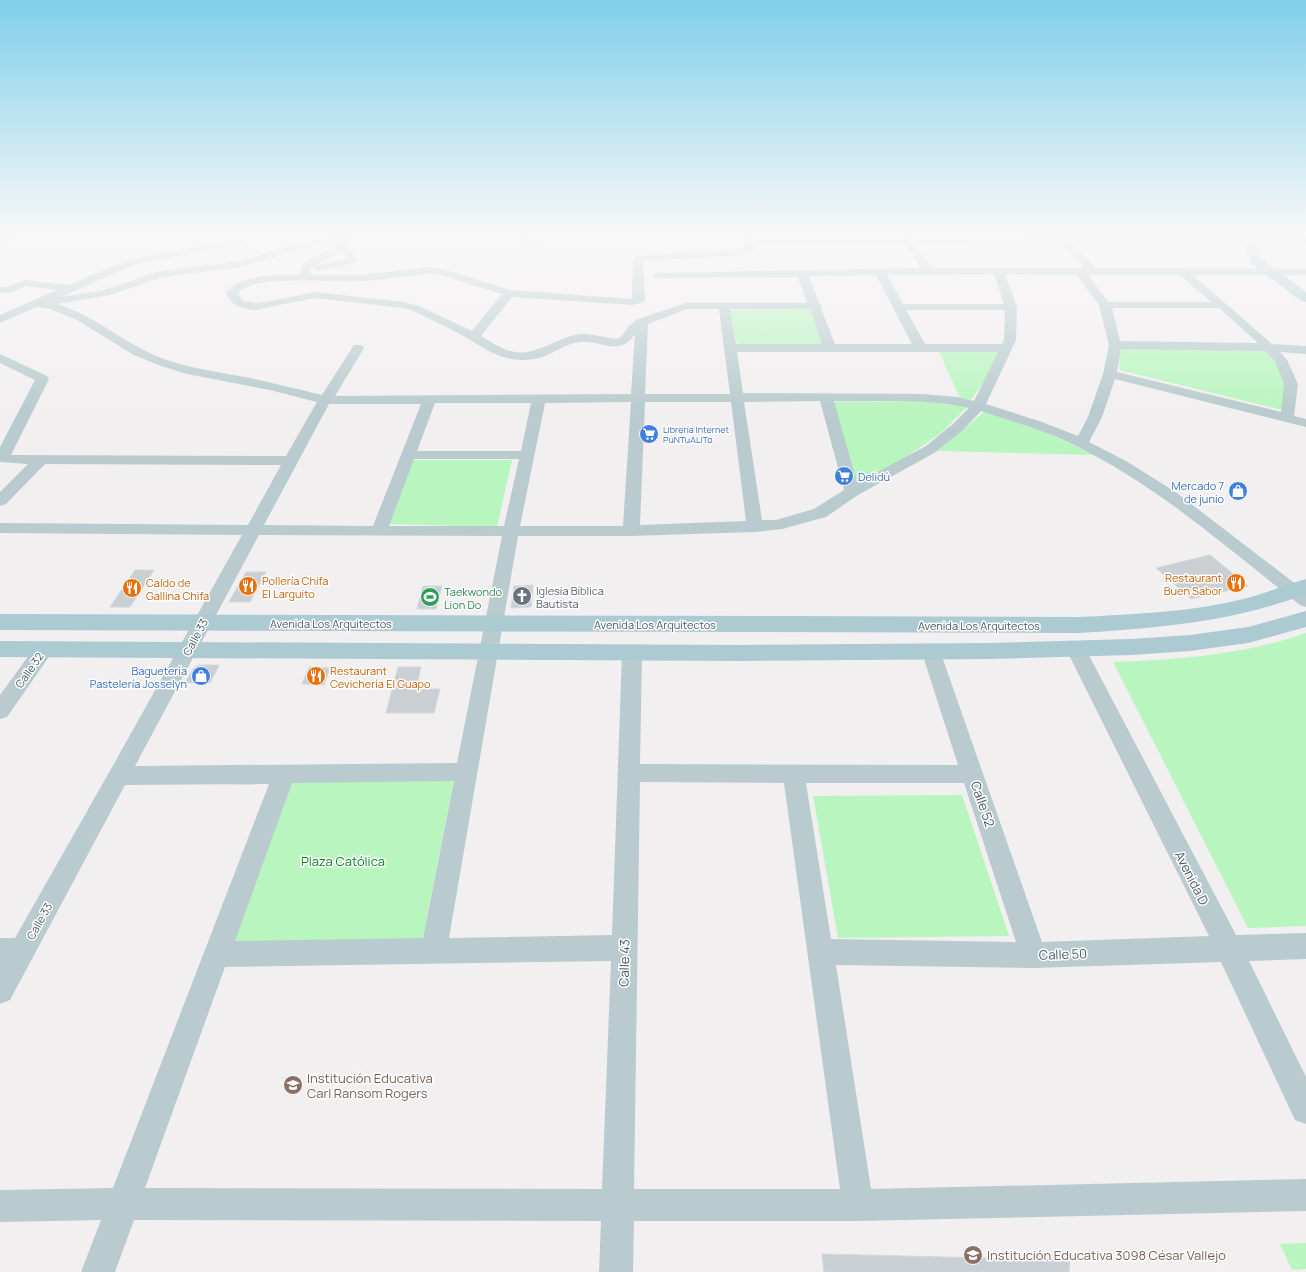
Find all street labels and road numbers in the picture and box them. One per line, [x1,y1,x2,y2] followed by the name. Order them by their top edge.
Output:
[179,616,211,658] street label: Calle 33
[270,616,392,631] street label: Avenida Los Arquitectos
[594,617,716,632] street label: Avenida Los Arquitectos
[918,618,1040,633] street label: Avenida Los Arquitectos
[11,649,47,691] street label: Calle 32
[967,779,999,829] street label: Calle 52
[1171,848,1213,908] street label: Avenida D
[23,900,55,942] street label: Calle 33
[615,939,633,987] street label: Calle 43
[1039,944,1087,964] street label: Calle 50

